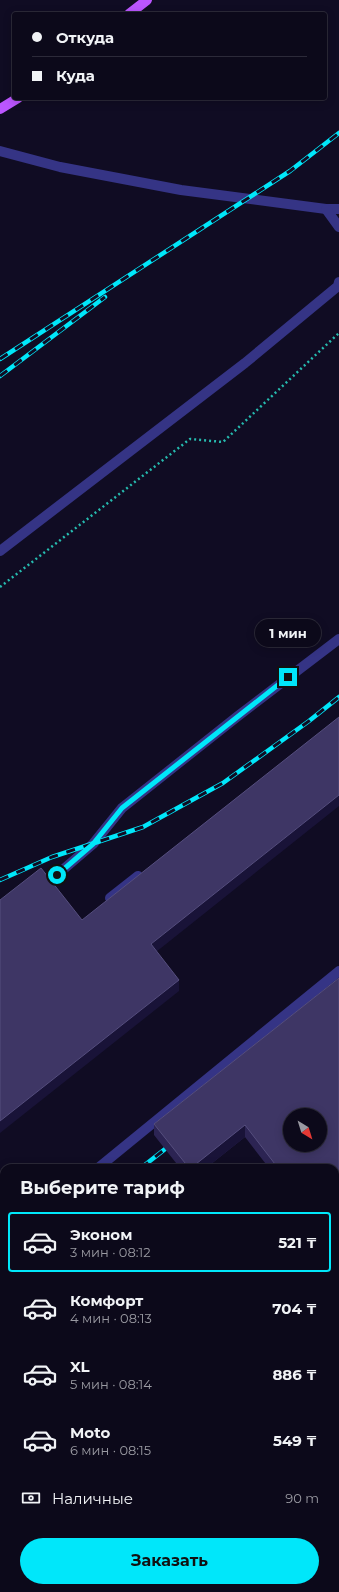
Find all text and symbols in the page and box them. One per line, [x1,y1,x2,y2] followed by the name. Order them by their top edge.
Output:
[56,28,114,47] text: Откуда
[56,66,95,85] text: Куда
[255,619,321,647] callout: 1 мин
[269,625,307,641] text: 1 мин
[279,668,297,686] route end
[48,866,66,884] route start
[283,1108,327,1152] north arrow
[283,1108,327,1152] map controls
[20,1177,185,1199] text: Выберите тариф
[22,1224,58,1260] icon: car
[70,1225,132,1244] text: Эконом
[278,1233,317,1252] text: 521 ₸
[70,1244,151,1260] text: 3 мин · 08:12
[22,1290,58,1326] icon: car
[70,1291,143,1310] text: Комфорт
[272,1299,317,1318] text: 704 ₸
[70,1310,152,1326] text: 4 мин · 08:13
[22,1356,58,1392] icon: car
[70,1357,89,1376] text: XL
[272,1365,317,1384] text: 886 ₸
[70,1376,152,1392] text: 5 мин · 08:14
[22,1422,58,1458] icon: car
[70,1423,110,1442] text: Moto
[273,1431,317,1450] text: 549 ₸
[70,1442,151,1458] text: 6 мин · 08:15
[20,1487,42,1509] icon: cash
[52,1489,133,1508] text: Наличные
[285,1490,319,1506] text: 90 m
[20,1538,319,1584] button: Заказать

